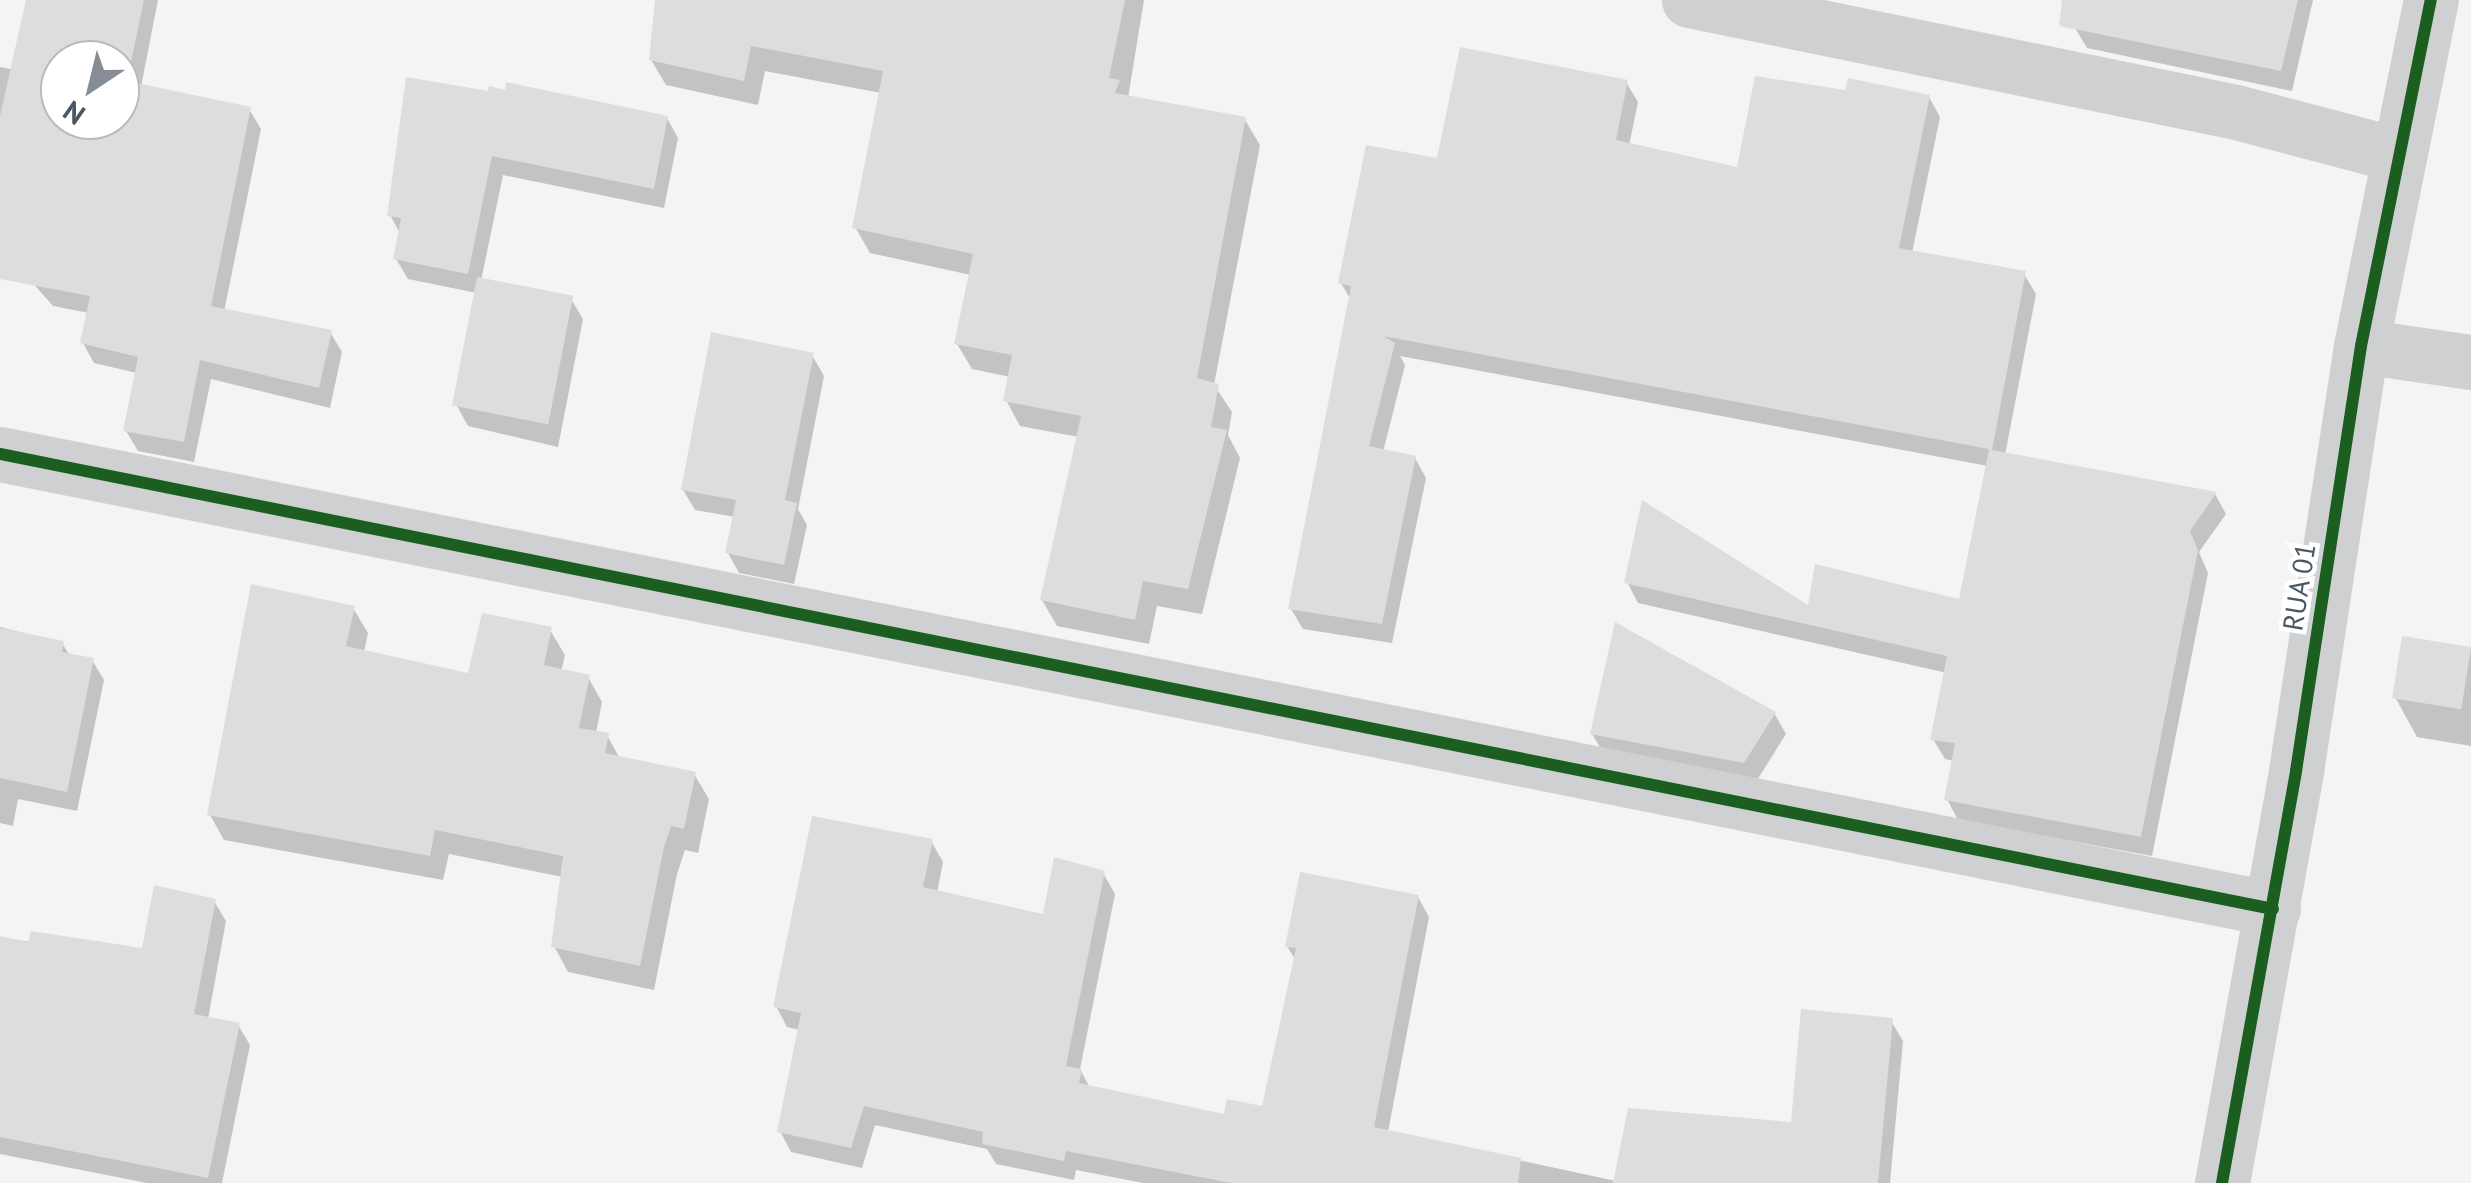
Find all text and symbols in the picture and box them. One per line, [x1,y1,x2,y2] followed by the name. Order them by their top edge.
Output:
[40,40,140,140] north arrow
[56,93,92,134] text: N
[2275,540,2323,634] street label: RUA 01

